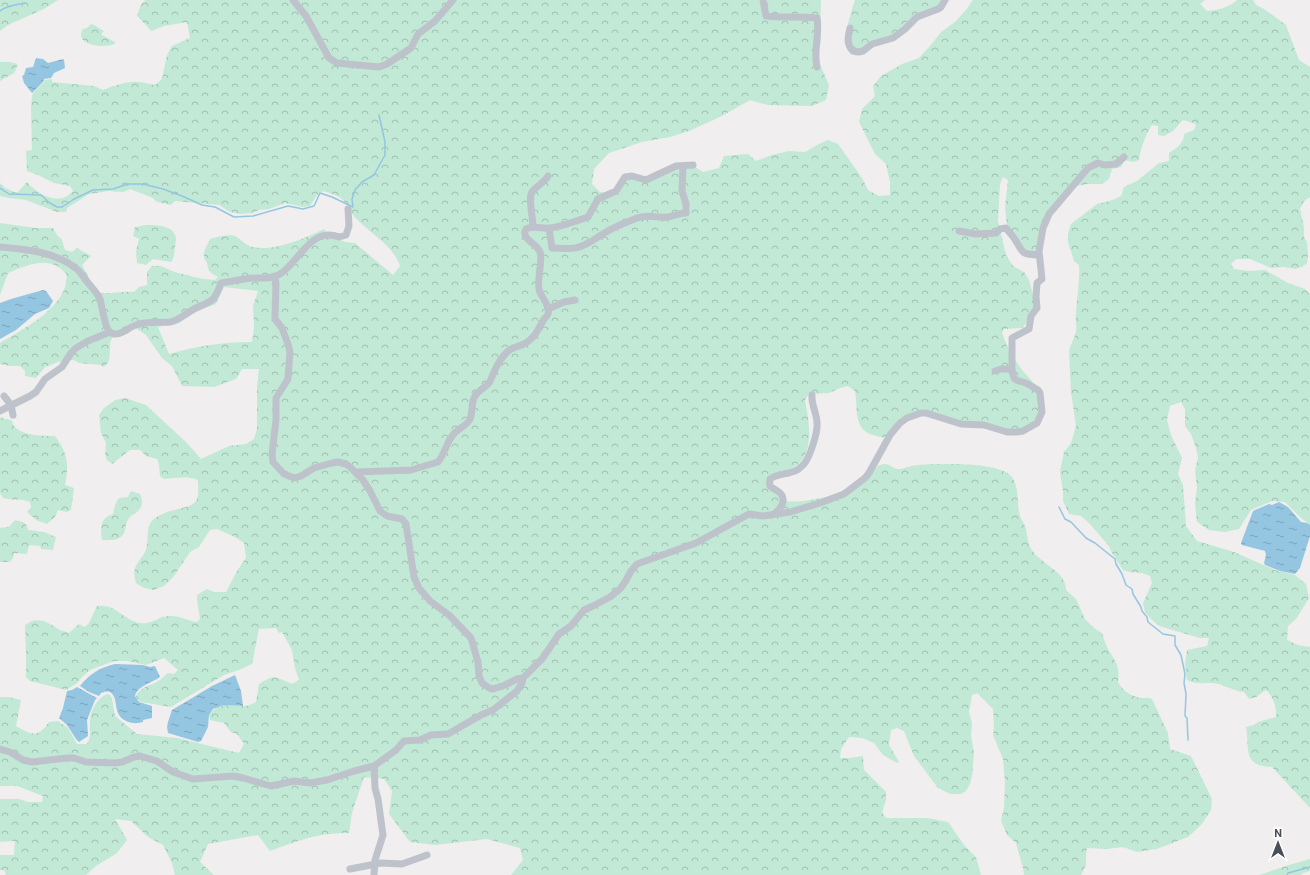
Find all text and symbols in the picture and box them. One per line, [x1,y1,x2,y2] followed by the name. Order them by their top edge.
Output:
[1258,823,1298,863] north arrow
[1274,827,1282,840] text: N

